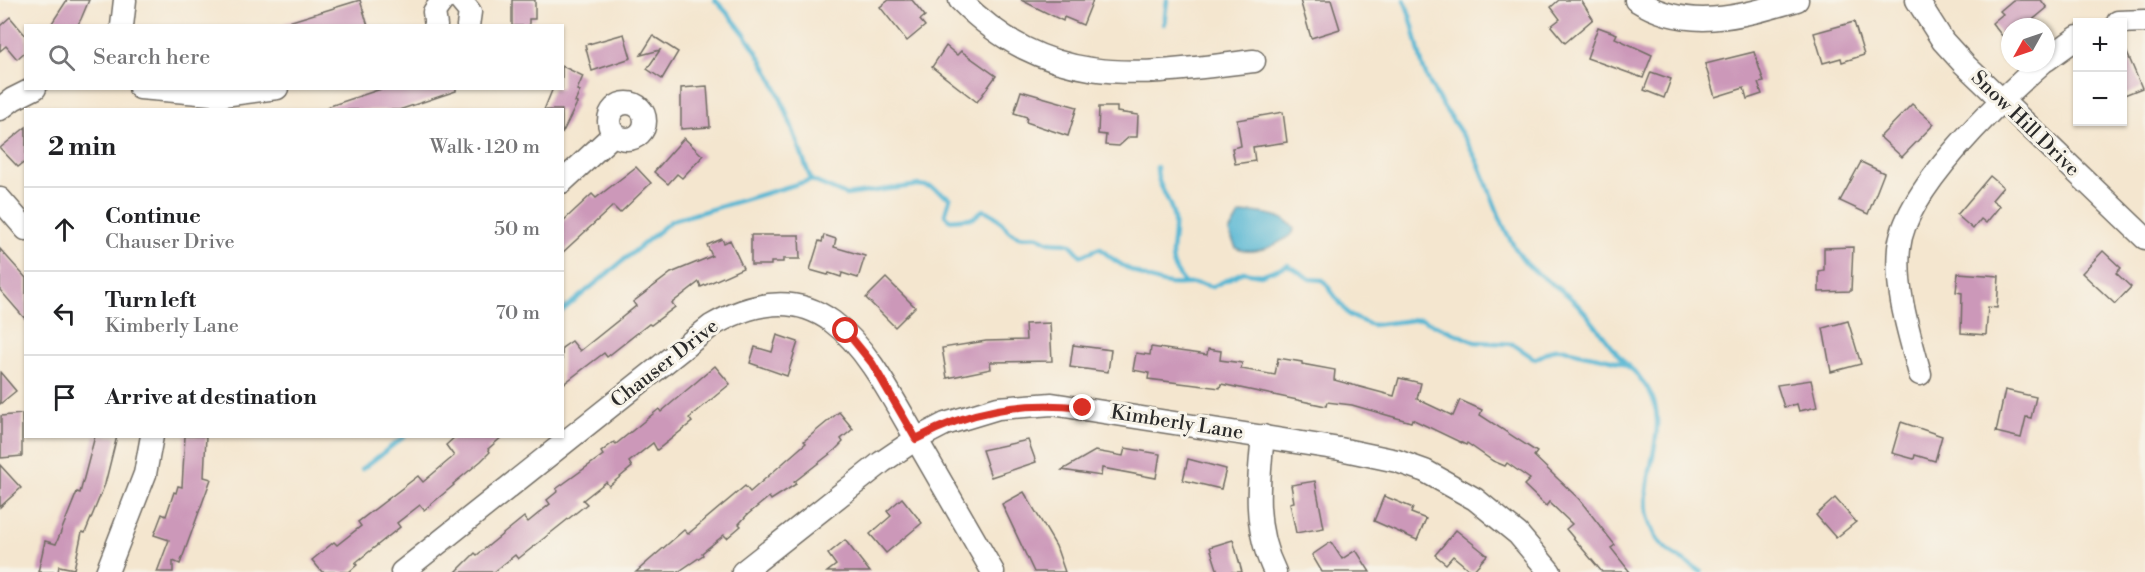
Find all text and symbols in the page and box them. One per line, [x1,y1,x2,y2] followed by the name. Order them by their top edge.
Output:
[2001,18,2055,72] north arrow
[2073,18,2127,126] map controls
[2073,18,2127,72] button: +
[24,24,564,90] search box
[45,41,78,74] icon: search
[93,44,210,71] text: Search here
[1965,66,2085,182] street label: Snow Hill Drive
[2073,72,2127,126] button: −
[48,131,116,163] text: 2 min
[430,135,540,160] text: Walk · 120 m
[105,203,201,230] text: Continue
[48,213,81,246] icon: ahead
[494,217,540,242] text: 50 m
[105,230,235,255] text: Chauser Drive
[105,287,196,314] text: Turn left
[48,297,81,330] icon: left
[496,301,540,326] text: 70 m
[105,314,239,339] text: Kimberly Lane
[606,314,724,414] street label: Chauser Drive
[832,317,858,343] route start
[48,381,81,414] icon: arrive
[105,384,317,411] text: Arrive at destination
[1069,394,1095,420] route end
[1109,400,1245,446] street label: Kimberly Lane

